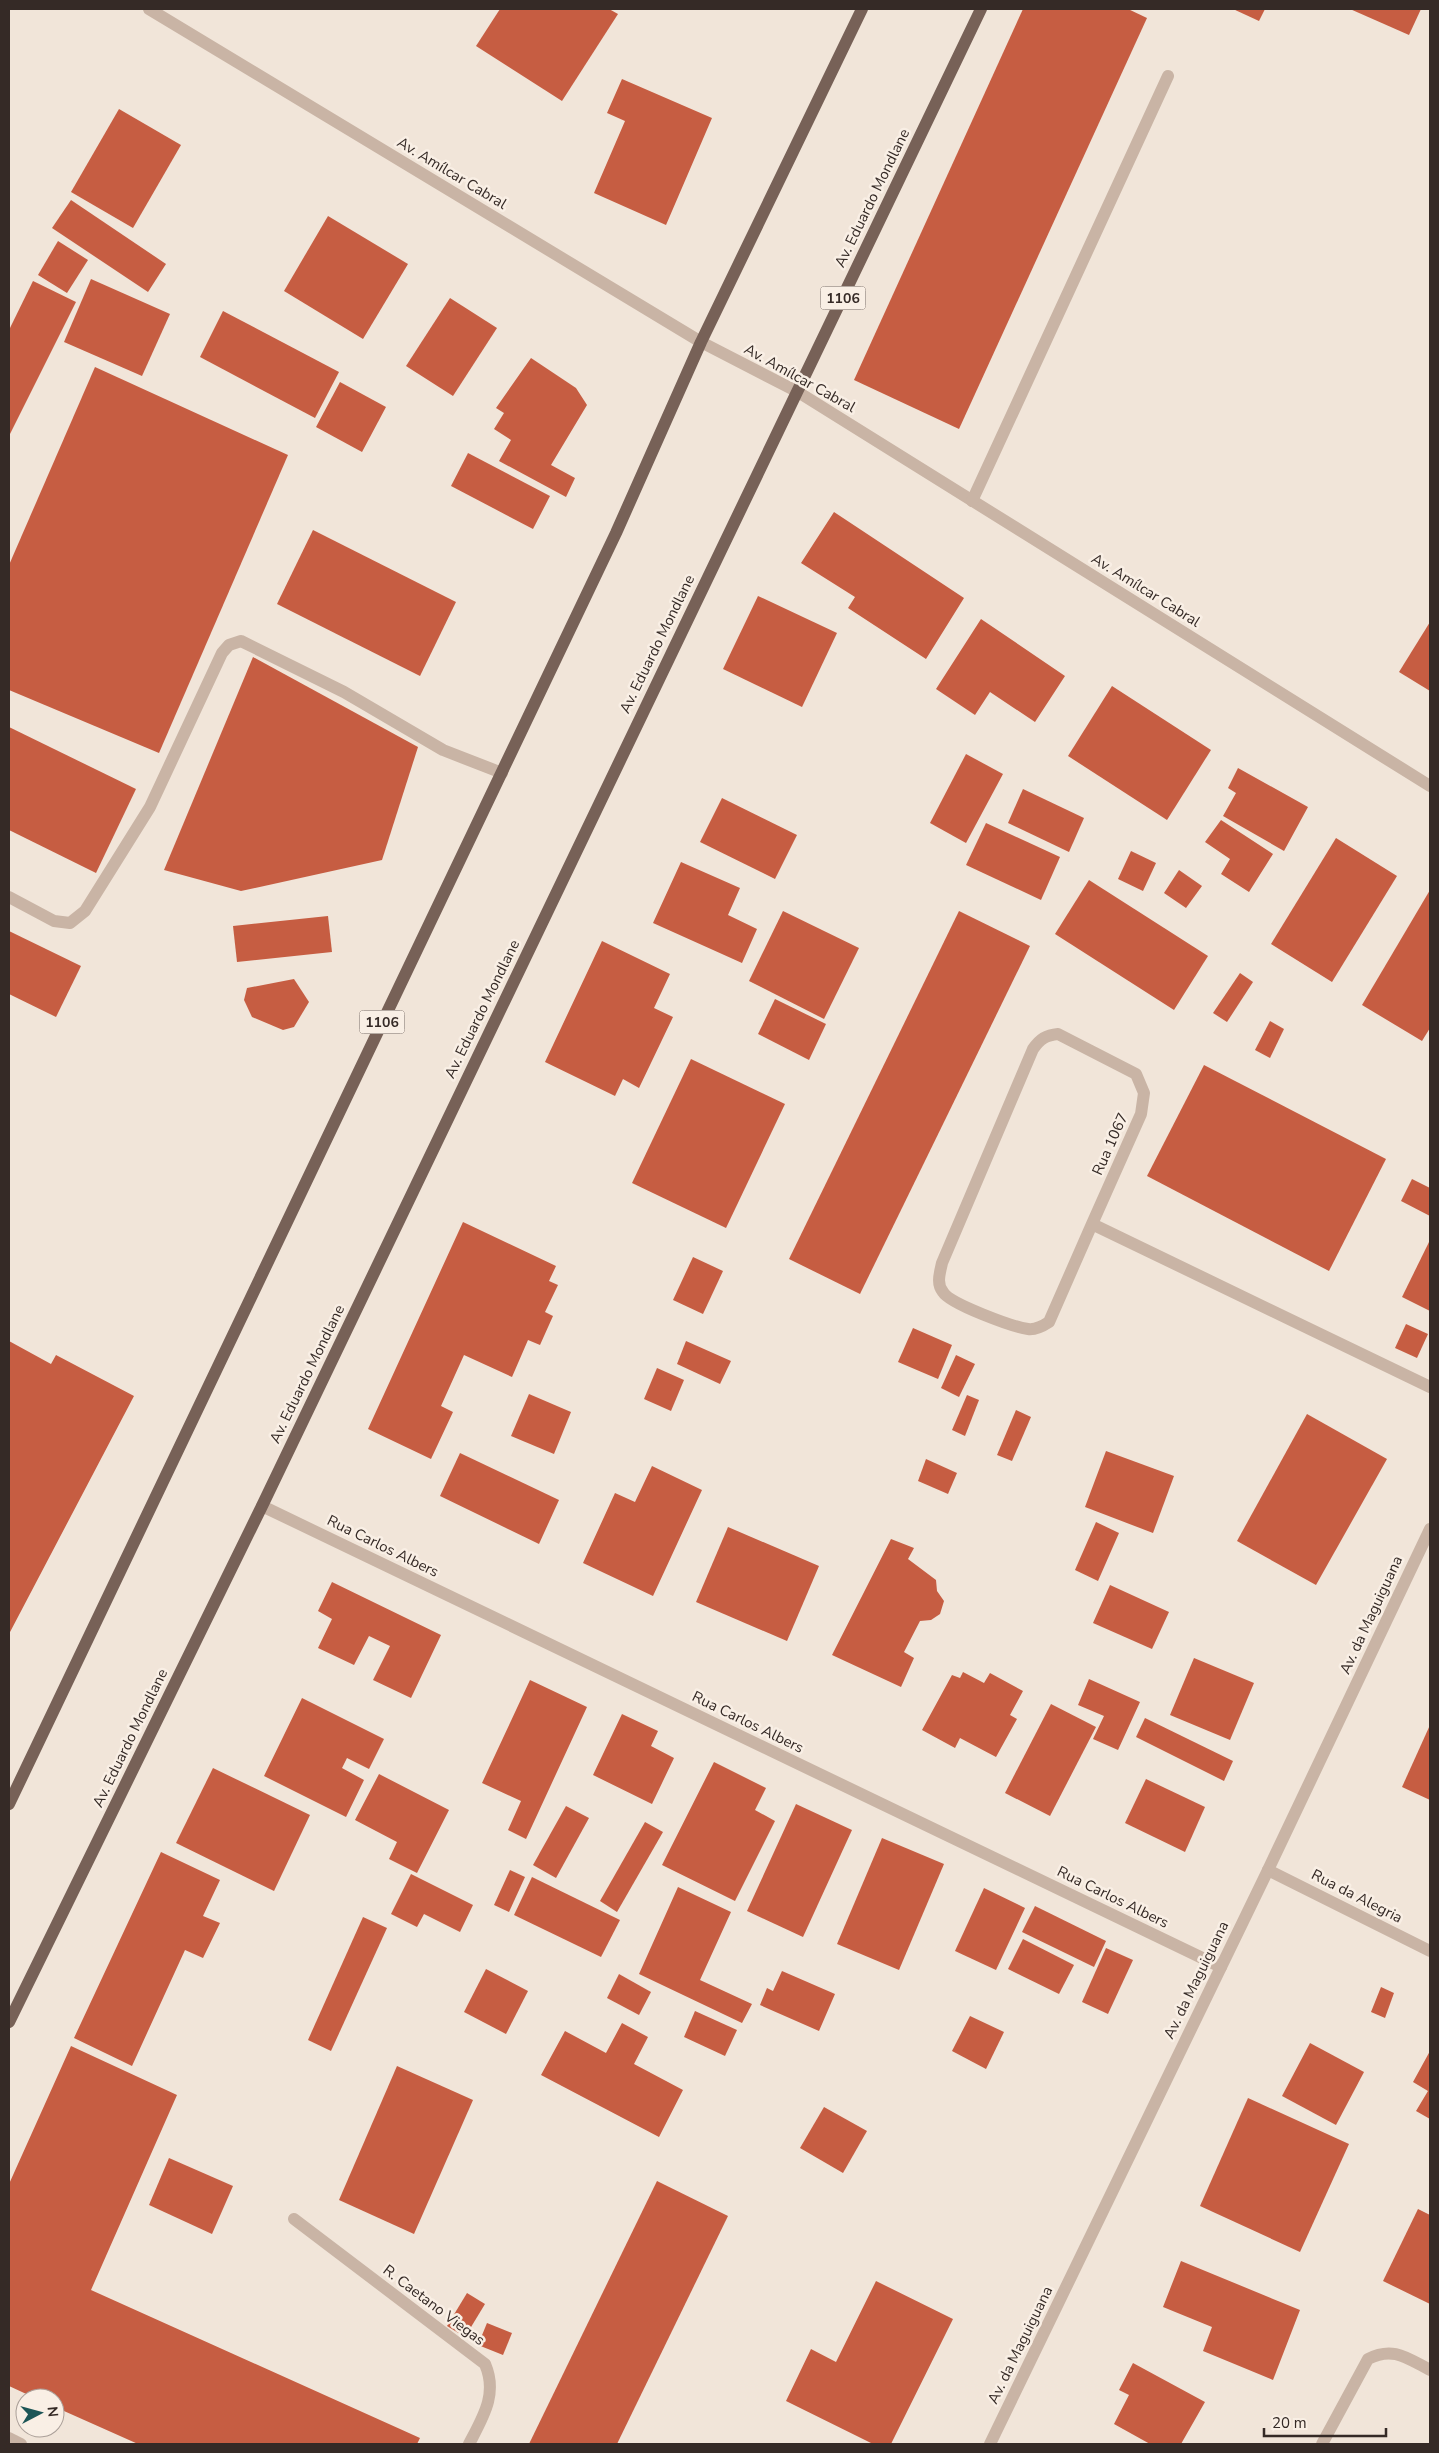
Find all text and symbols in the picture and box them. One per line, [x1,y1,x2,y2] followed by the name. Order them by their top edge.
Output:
[830,125,914,271] street label: Av. Eduardo Mondlane
[393,132,511,214] street label: Av. Amílcar Cabral
[820,286,866,310] road number: 1106
[741,339,860,417] street label: Av. Amílcar Cabral
[1088,548,1205,632] street label: Av. Amílcar Cabral
[615,571,699,717] street label: Av. Eduardo Mondlane
[440,936,524,1082] street label: Av. Eduardo Mondlane
[360,1010,404,1034] road number: 1106
[1087,1110,1133,1178] street label: Rua 1067
[265,1301,349,1447] street label: Av. Eduardo Mondlane
[324,1510,442,1582] street label: Rua Carlos Albers
[1335,1553,1407,1677] street label: Av. da Maguiguana
[88,1665,172,1811] street label: Av. Eduardo Mondlane
[689,1686,807,1758] street label: Rua Carlos Albers
[1054,1861,1172,1933] street label: Rua Carlos Albers
[1308,1864,1406,1928] street label: Rua da Alegria
[1159,1918,1233,2042] street label: Av. da Maguiguana
[379,2260,489,2350] street label: R. Caetano Viegas
[983,2283,1057,2407] street label: Av. da Maguiguana
[15,2388,65,2438] north arrow
[42,2405,62,2418] text: N
[1264,2406,1386,2438] scale bar
[1272,2413,1307,2433] text: 20 m

